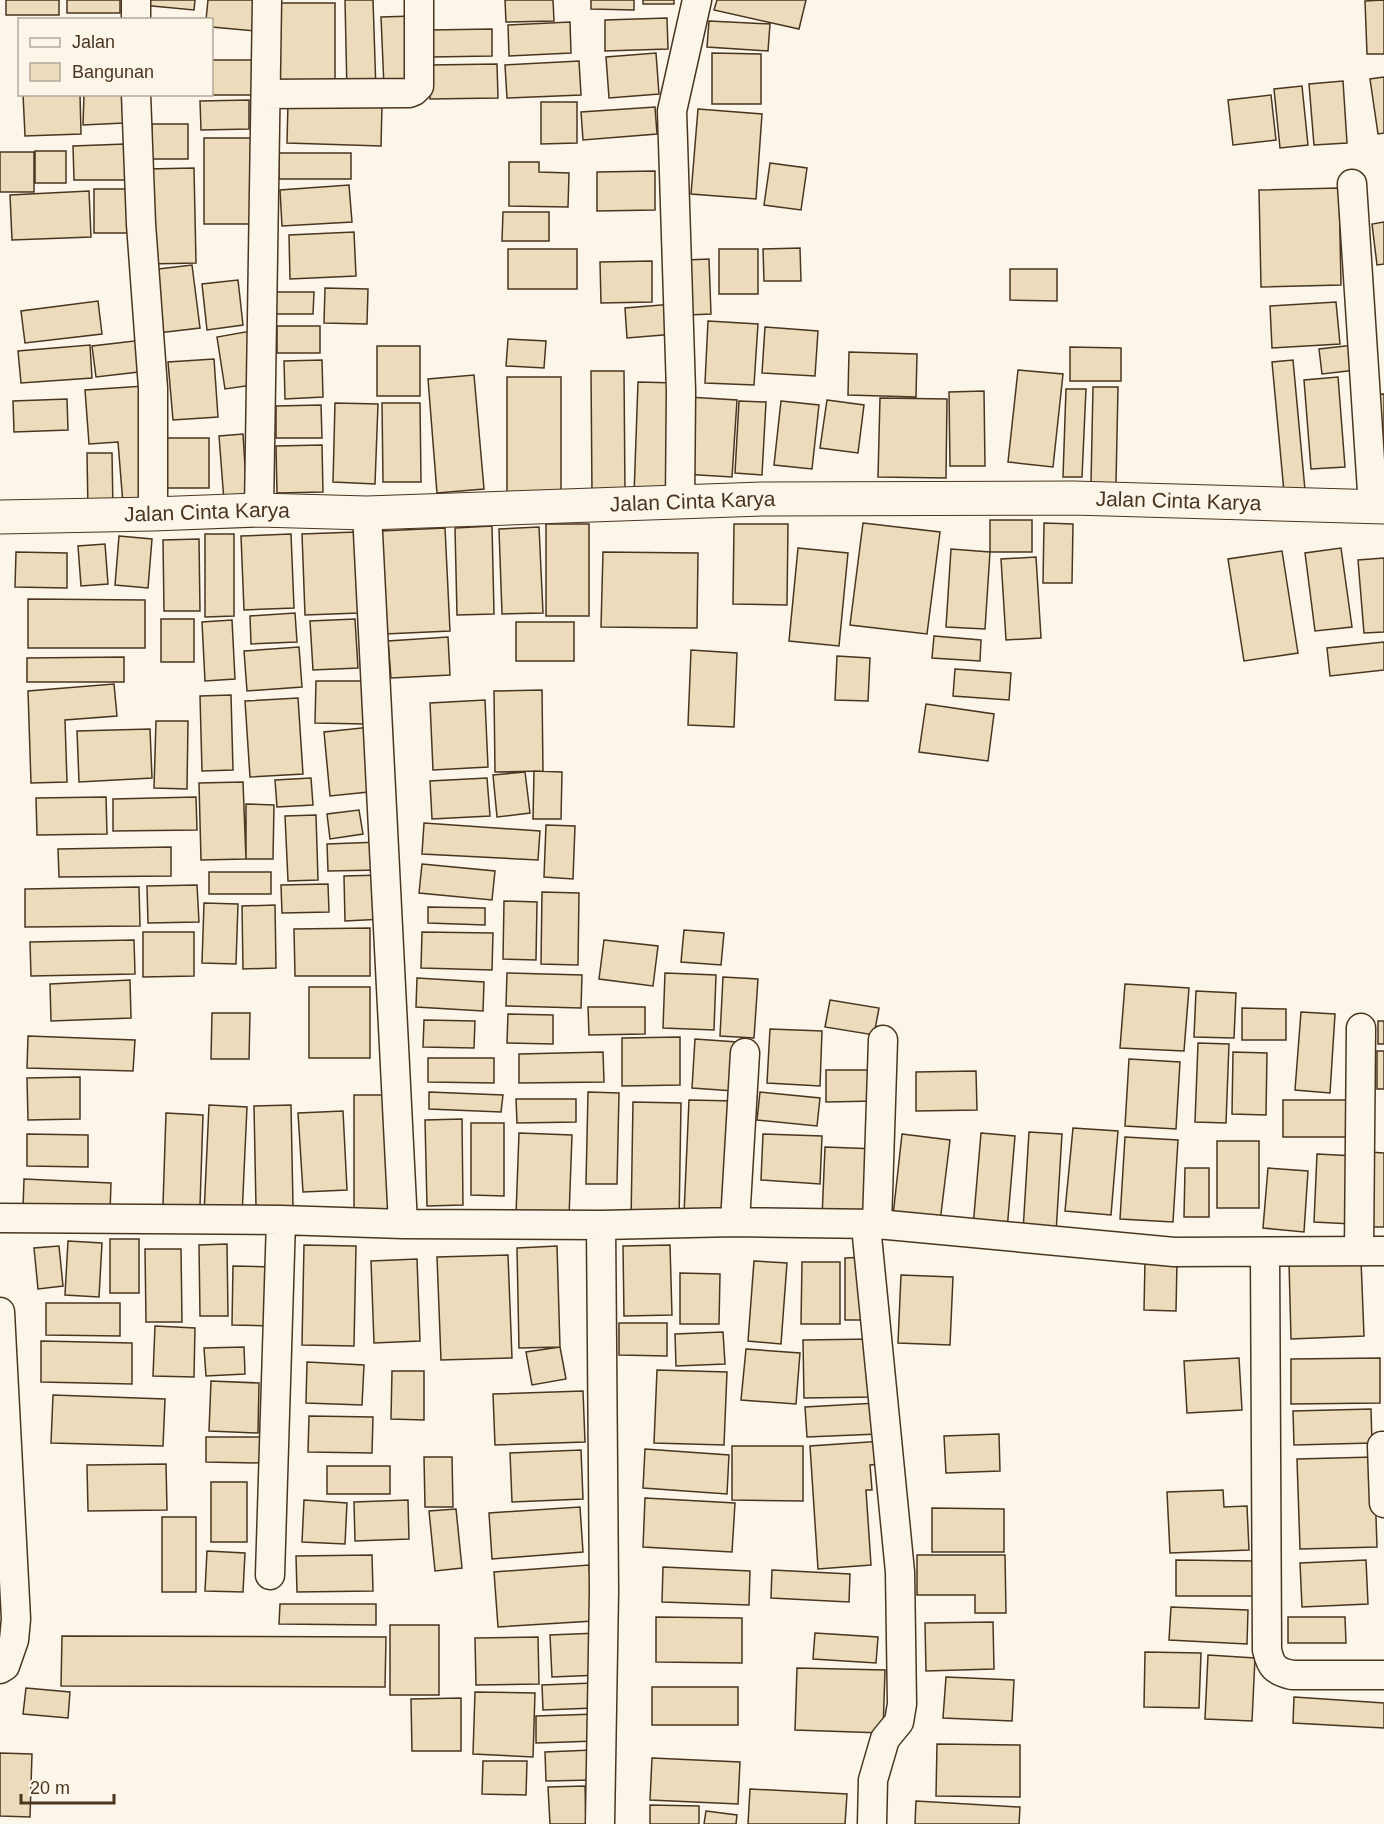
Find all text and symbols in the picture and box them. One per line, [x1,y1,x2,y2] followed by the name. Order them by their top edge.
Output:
[18,18,213,96] legend
[72,32,115,52] text: Jalan
[72,62,154,82] text: Bangunan
[609,487,776,515] street label: Jalan Cinta Karya
[1095,487,1262,514] street label: Jalan Cinta Karya
[124,498,290,526] street label: Jalan Cinta Karya
[21,1767,114,1805] scale bar
[30,1778,70,1798] text: 20 m

